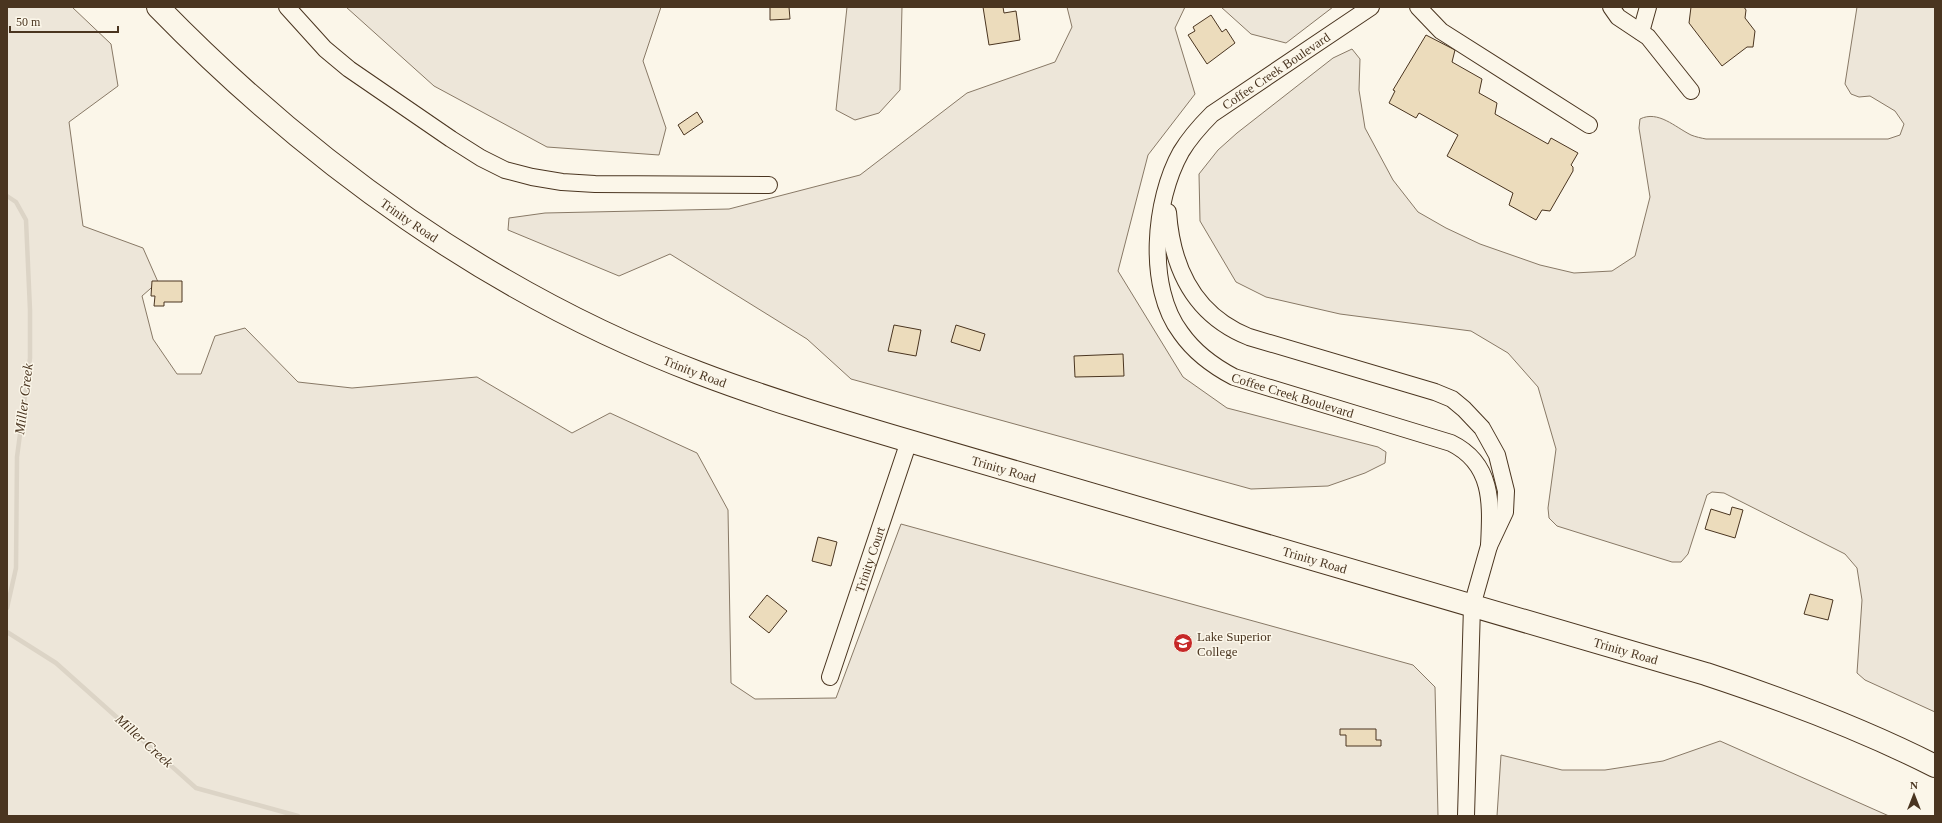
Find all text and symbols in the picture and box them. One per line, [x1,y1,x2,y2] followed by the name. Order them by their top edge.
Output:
[10,8,118,34] scale bar
[16,15,41,29] text: 50 m
[1219,29,1333,113] street label: Coffee Creek Boulevard
[378,195,441,245] street label: Trinity Road
[661,352,729,390] street label: Trinity Road
[12,362,36,436] water label: Miller Creek
[1230,369,1356,421] street label: Coffee Creek Boulevard
[970,452,1038,485] street label: Trinity Road
[851,524,887,594] street label: Trinity Court
[1281,543,1349,576] street label: Trinity Road
[1197,629,1272,659] place label: Lake Superior College
[1172,632,1194,654] school or university icon: Lake Superior College
[1592,634,1660,667] street label: Trinity Road
[112,711,176,771] water label: Miller Creek
[1894,775,1934,815] north arrow
[1910,779,1918,791] text: N

